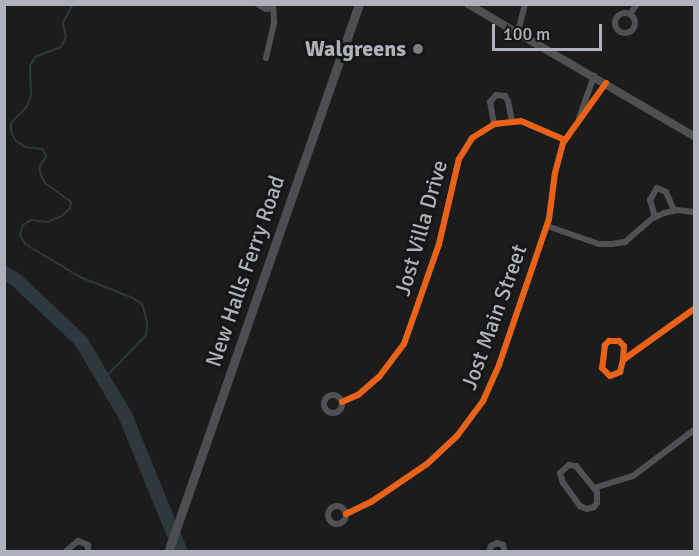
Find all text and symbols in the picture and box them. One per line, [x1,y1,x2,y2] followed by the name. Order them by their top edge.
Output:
[495,12,604,50] scale bar
[503,23,550,45] text: 100 m
[305,36,406,62] place label: Walgreens
[411,42,425,56] marker: Walgreens
[389,157,453,299] street label: Jost Villa Drive
[200,172,290,370] street label: New Halls Ferry Road
[456,241,532,393] street label: Jost Main Street

